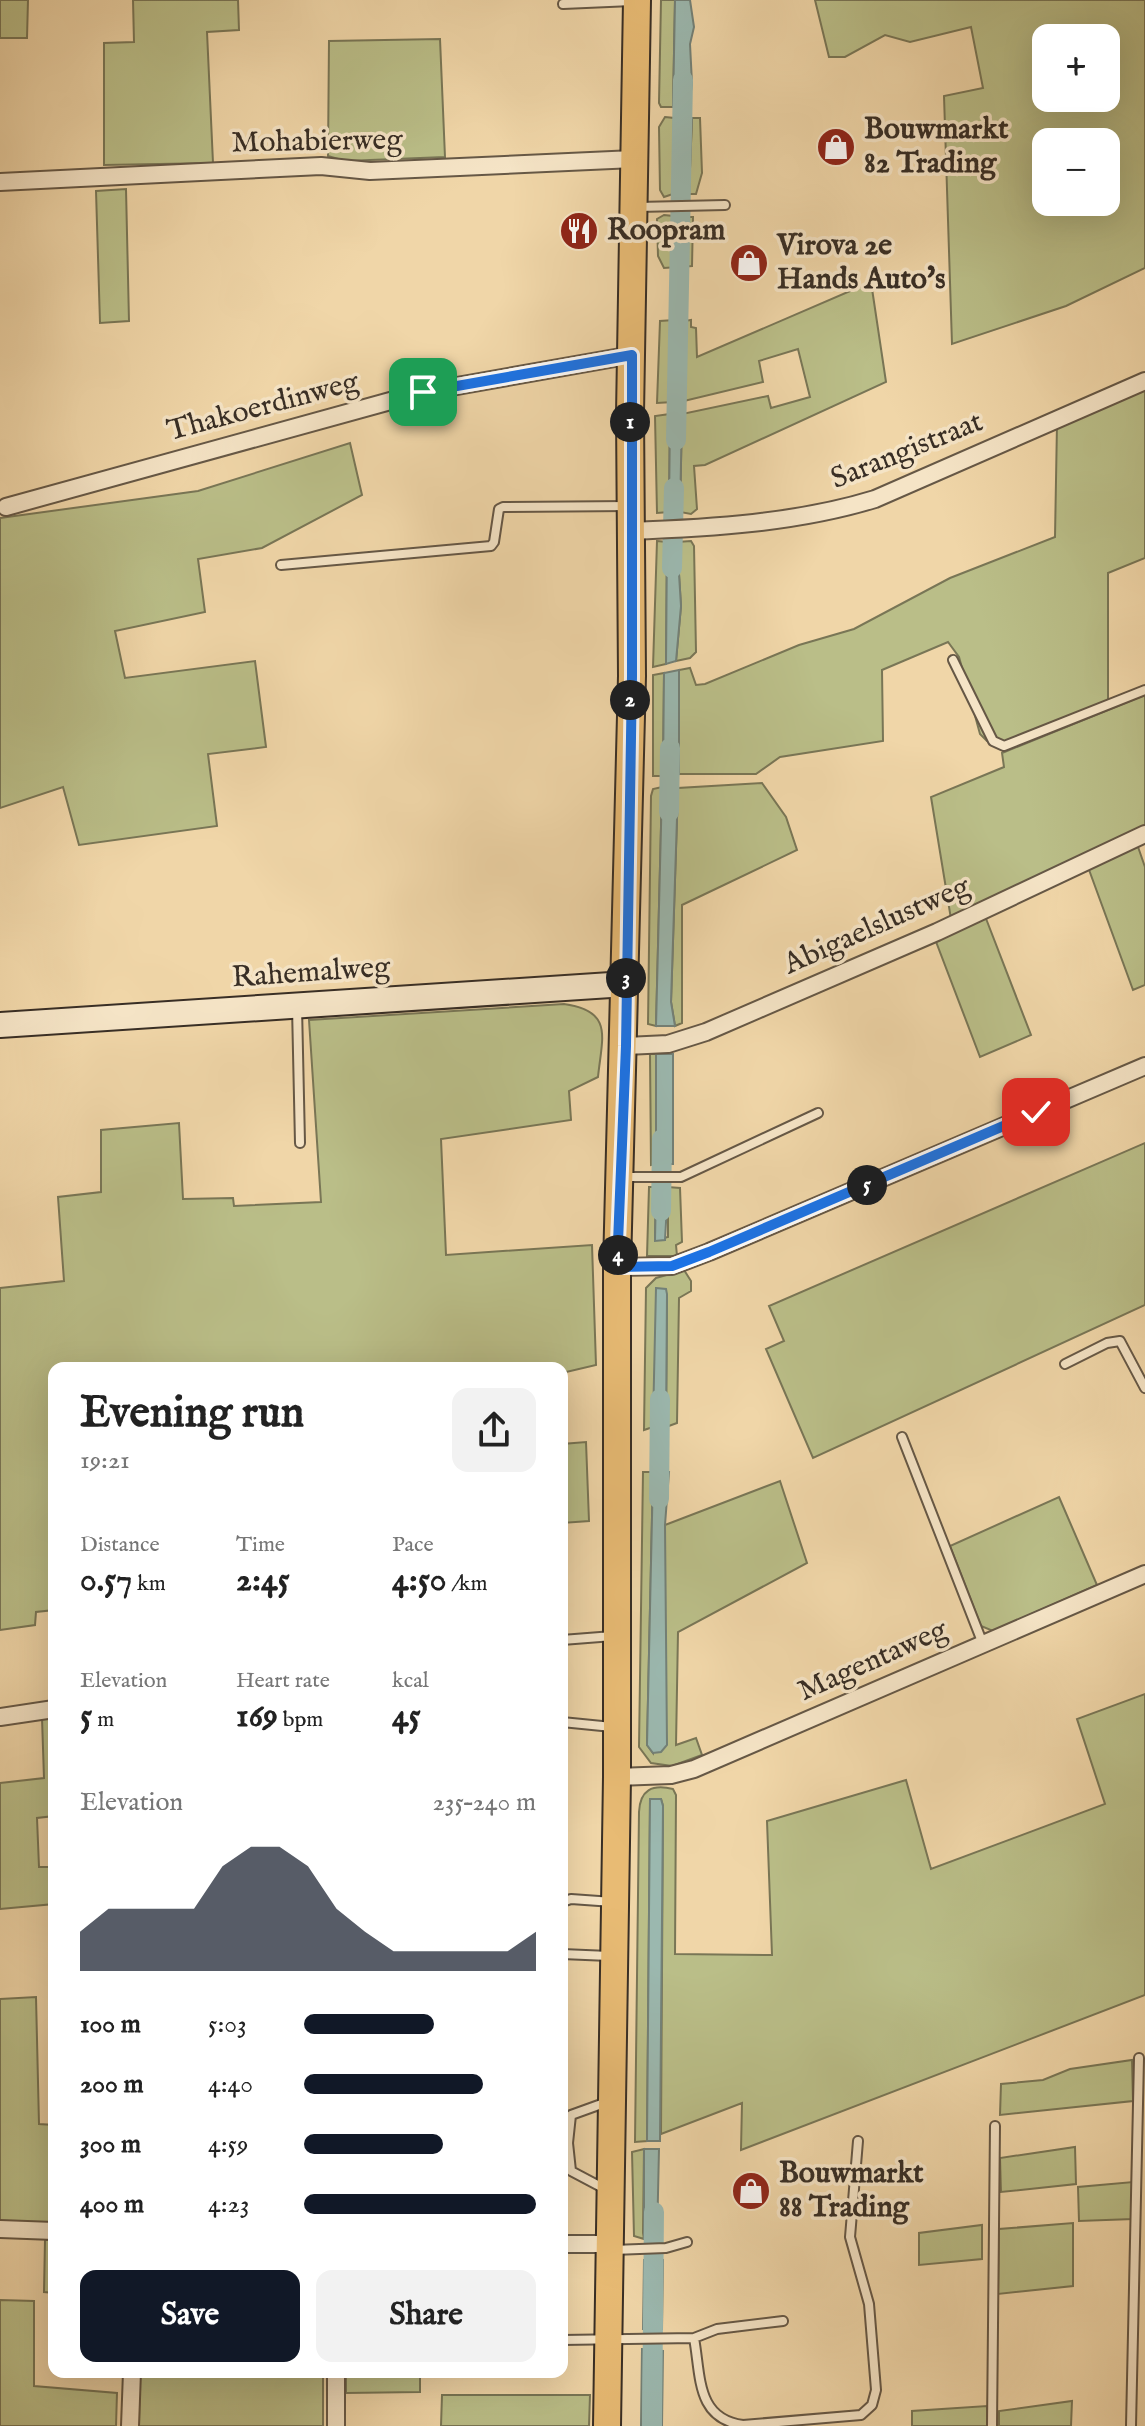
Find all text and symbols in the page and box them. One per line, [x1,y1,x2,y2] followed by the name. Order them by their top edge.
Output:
[1032,24,1120,216] map controls
[1032,24,1120,112] button: +
[864,111,1009,183] place label: Bouwmarkt 82 Trading
[231,121,404,162] street label: Mohabierweg
[815,126,857,168] shop icon: Bouwmarkt 82 Trading
[1032,128,1120,216] button: −
[558,210,600,252] restaurant icon: Roopram
[607,212,725,250] place label: Roopram
[776,227,946,299] place label: Virova 2e Hands Auto's
[728,242,770,284] shop icon: Virova 2e Hands Auto's
[389,358,457,426] pin
[163,363,364,451] street label: Thakoerdinweg
[401,370,445,414] icon: arrive
[610,402,650,442] pin: 1
[825,403,989,499] street label: Sarangistraat
[626,408,634,436] text: 1
[610,680,650,720] pin: 2
[625,686,635,714] text: 2
[777,868,977,984] street label: Abigaelslustweg
[231,948,392,997] street label: Rahemalweg
[606,958,646,998] pin: 3
[622,964,630,992] text: 3
[1002,1078,1070,1146] pin
[1014,1090,1058,1134] icon: check
[847,1165,887,1205] pin: 5
[863,1171,871,1199] text: 5
[598,1235,638,1275] pin: 4
[613,1241,623,1269] text: 4
[80,1386,304,1442] text: Evening run
[452,1388,536,1472] button: share
[80,1444,130,1477] text: 19:21
[80,1531,160,1559] text: Distance
[236,1531,285,1559] text: Time
[392,1531,434,1559] text: Pace
[80,1559,132,1602] text: 0.57
[236,1559,290,1602] text: 2:45
[392,1559,447,1602] text: 4:50
[132,1570,166,1598] text: km
[447,1570,488,1598] text: /km
[792,1611,954,1711] street label: Magentaweg
[80,1667,167,1695] text: Elevation
[236,1667,330,1695] text: Heart rate
[392,1667,429,1695] text: kcal
[80,1695,92,1738] text: 5
[236,1695,278,1738] text: 169
[392,1695,421,1738] text: 45
[92,1706,114,1734] text: m
[278,1706,323,1734] text: bpm
[80,1786,183,1819] text: Elevation
[433,1786,536,1819] text: 235–240 m
[80,2008,141,2041] text: 100 m
[208,2008,247,2041] text: 5:03
[80,2068,144,2101] text: 200 m
[208,2068,253,2101] text: 4:40
[80,2128,141,2161] text: 300 m
[208,2128,248,2161] text: 4:59
[779,2155,924,2227] place label: Bouwmarkt 88 Trading
[730,2170,772,2212] shop icon: Bouwmarkt 88 Trading
[80,2188,144,2221] text: 400 m
[208,2188,250,2221] text: 4:23
[80,2270,300,2362] button: Save
[316,2270,536,2362] button: Share

